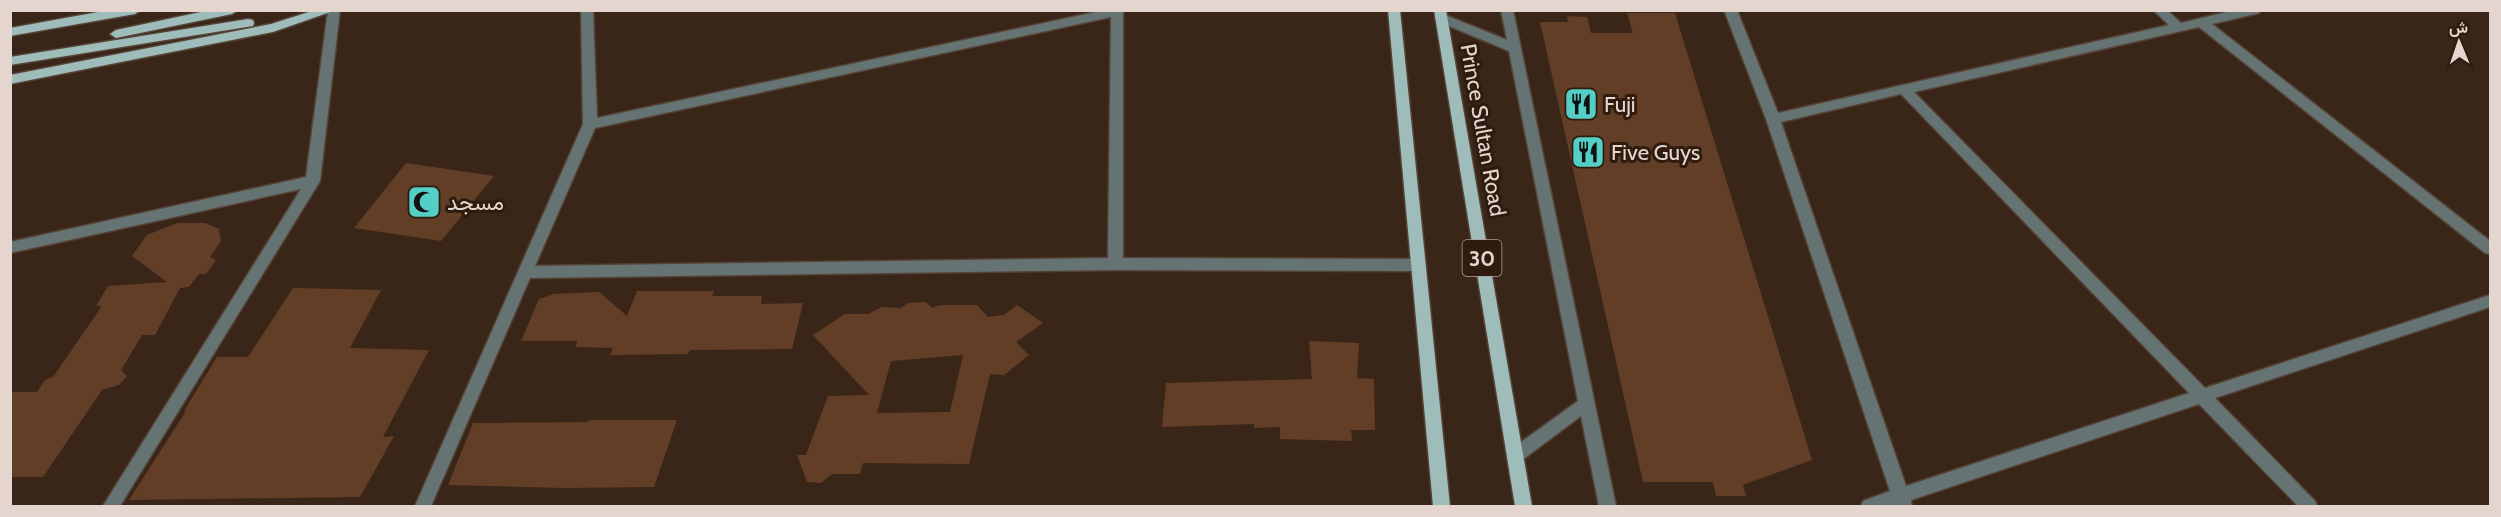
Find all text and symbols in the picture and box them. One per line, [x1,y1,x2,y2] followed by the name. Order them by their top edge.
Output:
[2429,12,2489,72] north arrow
[2449,18,2468,37] text: ش
[1455,42,1511,218] street label: Prince Sultan Road
[1563,86,1599,122] restaurant icon: Fuji
[1604,91,1636,118] place label: Fuji
[1570,134,1606,170] restaurant icon: Five Guys
[1611,139,1700,166] place label: Five Guys
[406,184,442,220] mosque icon: مسجد
[447,189,504,216] place label: مسجد
[1462,240,1502,276] road number: 30

